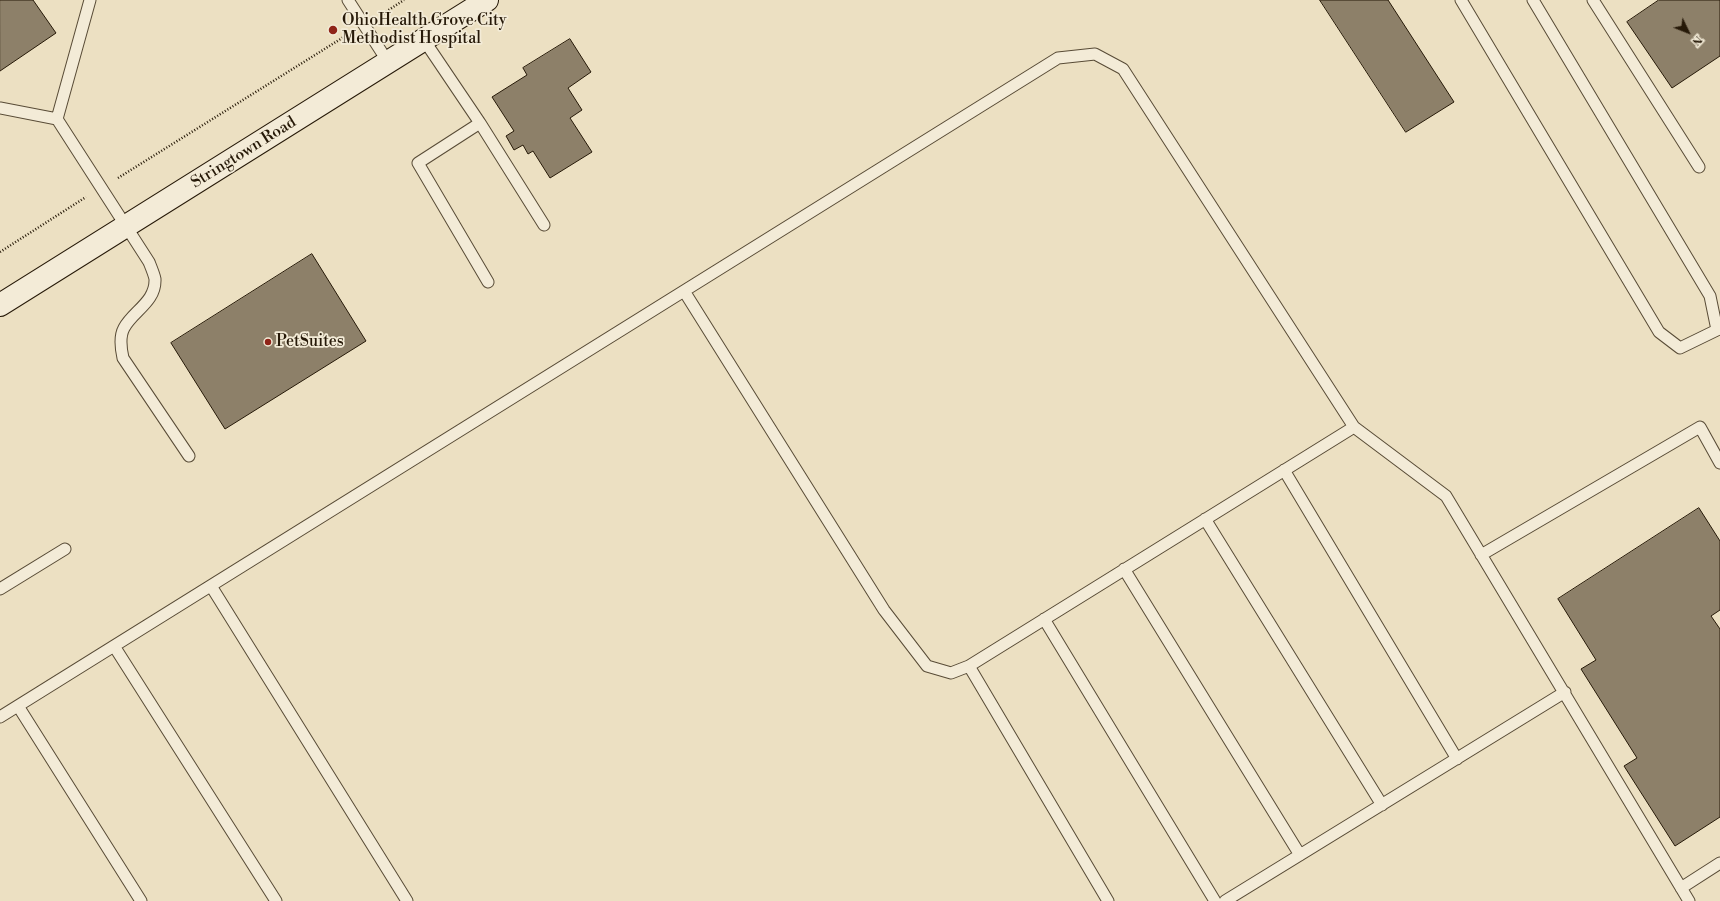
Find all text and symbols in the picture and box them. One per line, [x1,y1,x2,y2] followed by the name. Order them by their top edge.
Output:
[342,11,507,49] place label: OhioHealth Grove City Methodist Hospital
[1668,12,1708,52] north arrow
[327,24,339,36] marker: OhioHealth Grove City Methodist Hospital
[1689,32,1705,48] text: N
[188,113,300,193] street label: Stringtown Road
[276,332,344,352] place label: PetSuites
[263,337,273,347] marker: PetSuites

